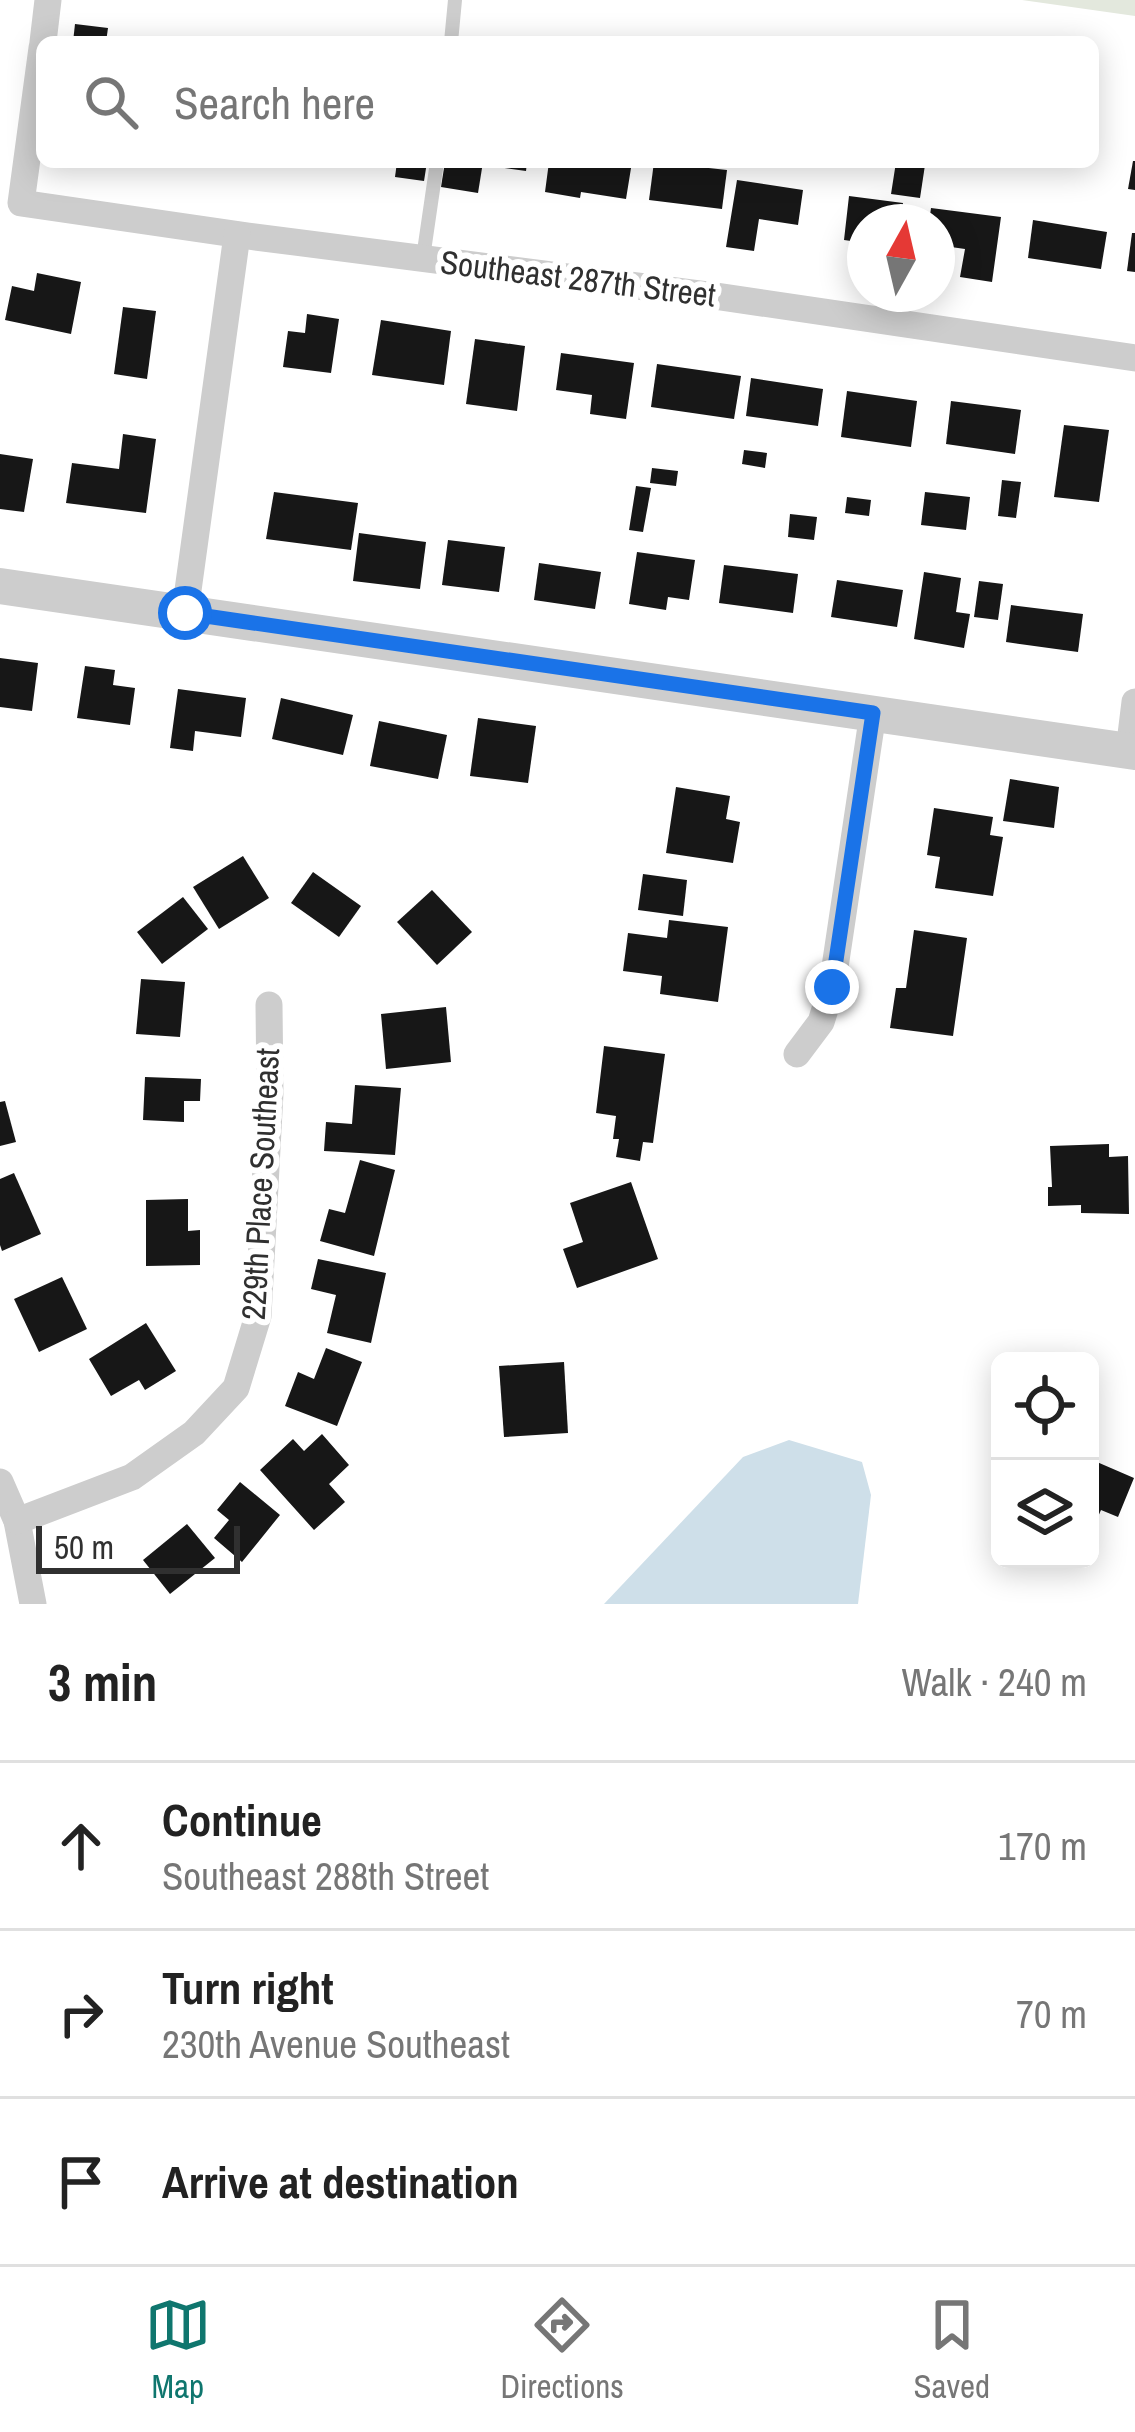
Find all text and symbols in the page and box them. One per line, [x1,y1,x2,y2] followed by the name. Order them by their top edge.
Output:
[36,36,1099,168] search box
[78,69,144,135] icon: search
[174,72,375,133] text: Search here
[847,204,955,312] north arrow
[438,239,718,317] street label: Southeast 287th Street
[158,586,212,640] route start
[805,960,859,1014] route end
[231,1047,289,1321] street label: 229th Place Southeast
[991,1352,1099,1568] map controls
[991,1352,1099,1460] button: locate
[991,1460,1099,1568] button: layers
[36,1520,240,1573] scale bar
[54,1525,114,1569] text: 50 m
[48,1648,157,1717] text: 3 min
[902,1656,1087,1708] text: Walk · 240 m
[162,1789,322,1850] text: Continue
[48,1813,114,1879] icon: ahead
[998,1820,1087,1872] text: 170 m
[162,1850,489,1902] text: Southeast 288th Street
[162,1957,334,2018] text: Turn right
[48,1981,114,2047] icon: right
[1016,1988,1087,2040] text: 70 m
[162,2018,510,2070] text: 230th Avenue Southeast
[48,2149,114,2215] icon: arrive
[162,2151,519,2212] text: Arrive at destination
[145,2292,211,2408] tab: Map
[500,2292,624,2408] tab: Directions
[913,2292,990,2408] tab: Saved

